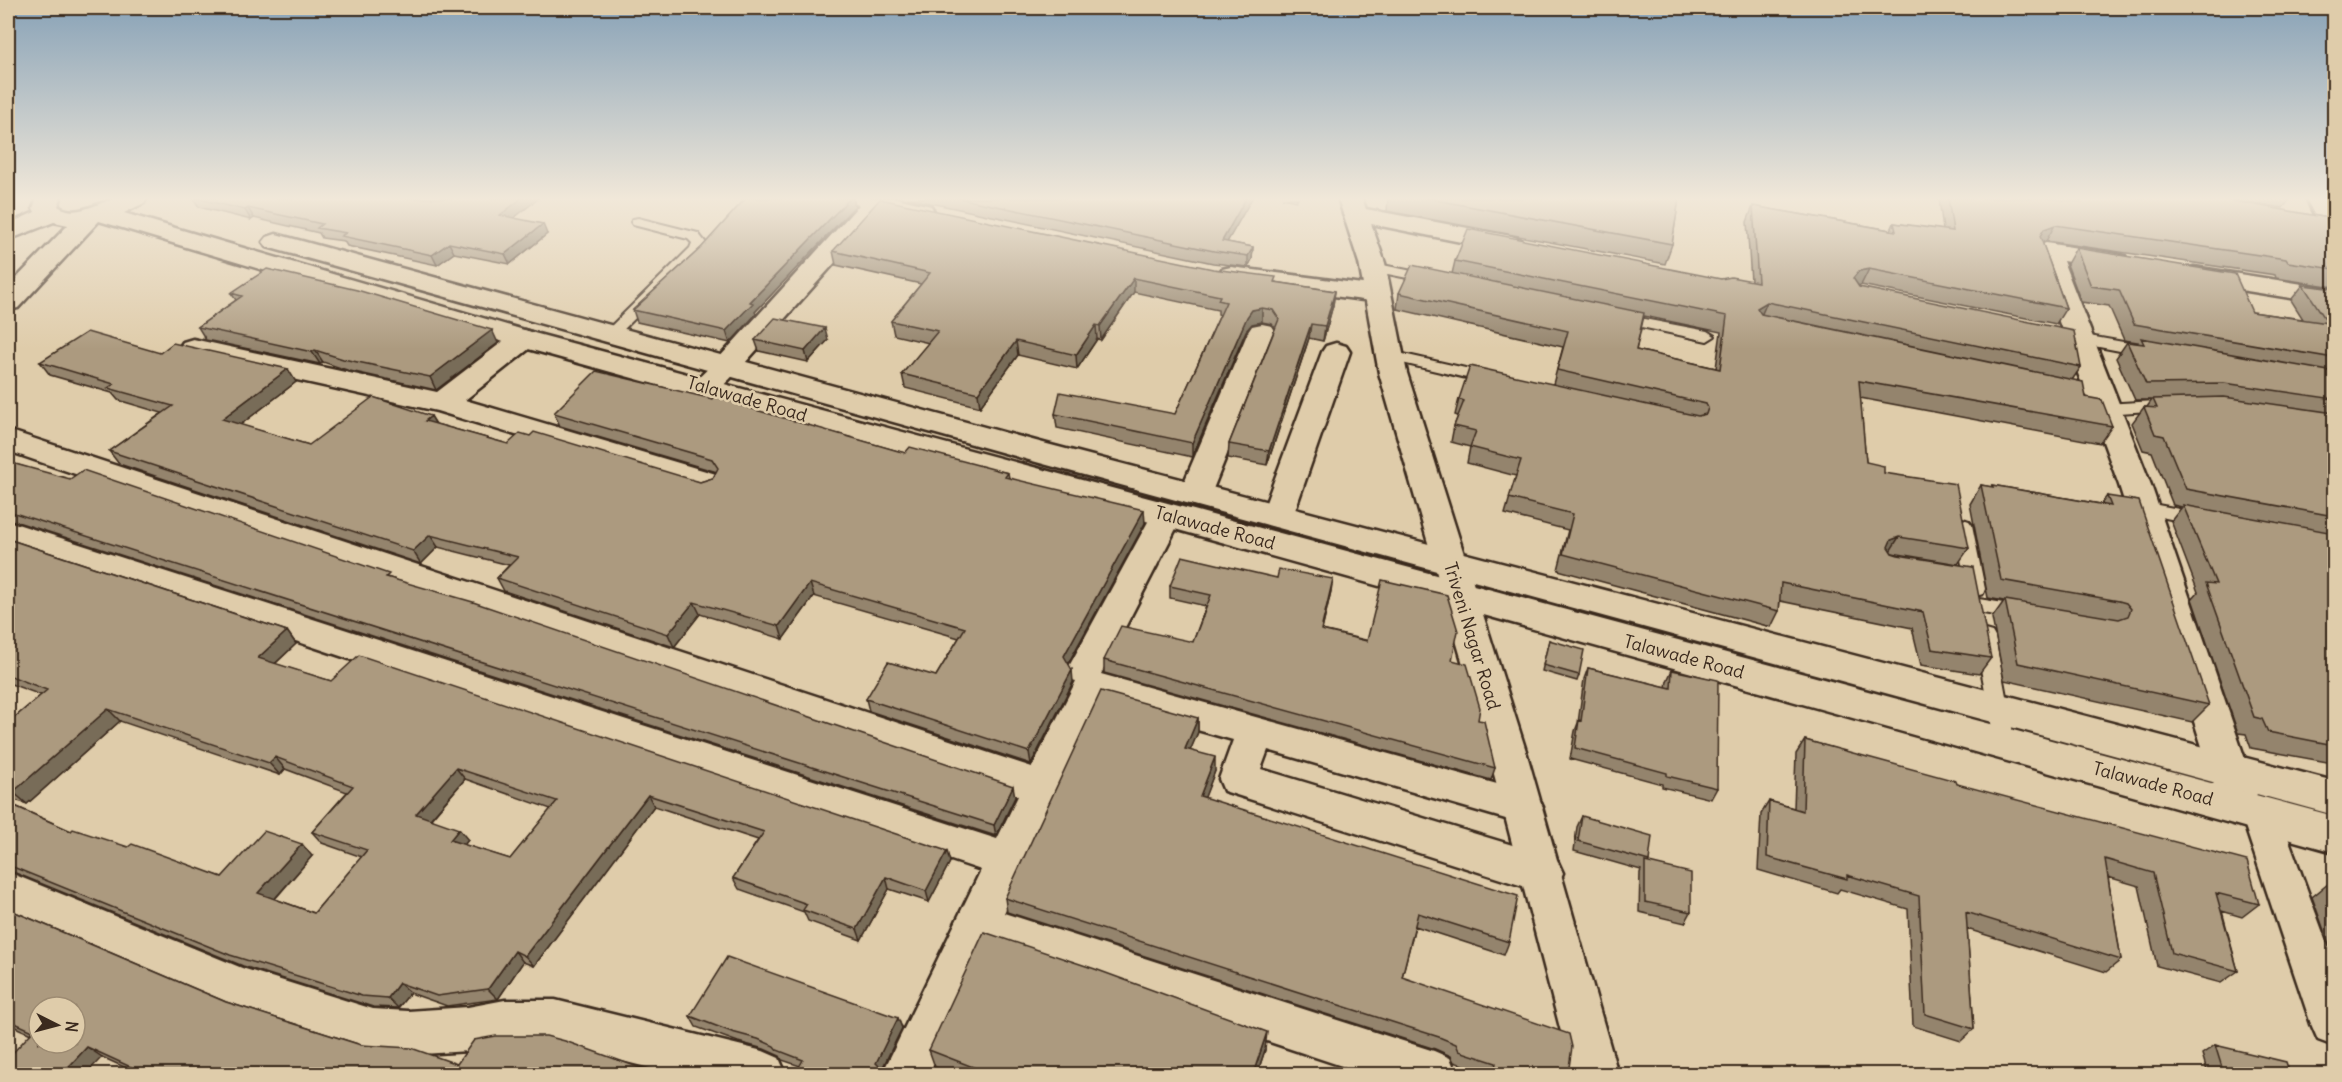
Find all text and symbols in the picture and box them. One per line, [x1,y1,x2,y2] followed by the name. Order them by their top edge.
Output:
[684,370,810,427] street label: Talawade Road
[1152,500,1278,555] street label: Talawade Road
[1439,559,1506,713] street label: Triveni Nagar Road
[1621,629,1747,684] street label: Talawade Road
[2090,756,2216,811] street label: Talawade Road
[27,995,87,1055] north arrow
[61,1020,82,1033] text: N

